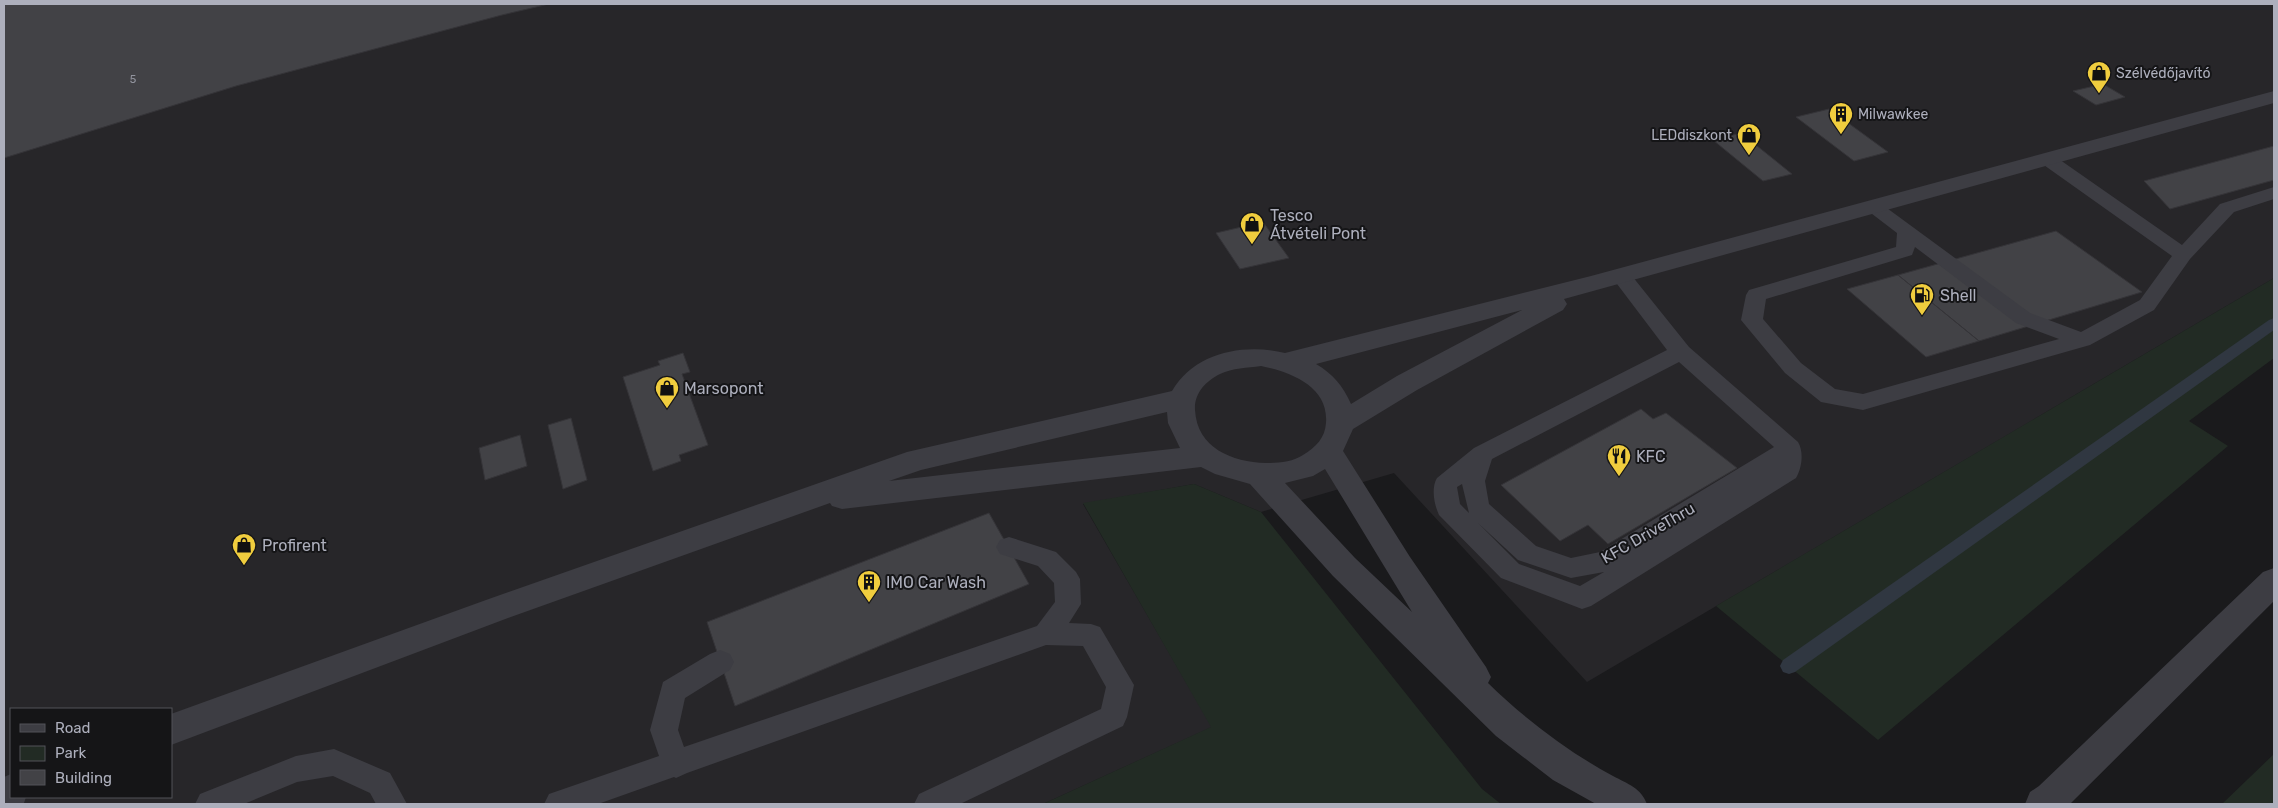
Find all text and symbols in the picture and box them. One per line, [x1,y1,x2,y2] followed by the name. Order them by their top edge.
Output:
[2086,60,2112,94] shop icon: Szélvédőjavító
[2116,65,2211,82] place label: Szélvédőjavító
[130,73,137,86] house number: 5
[1828,101,1854,135] building icon: Milwawkee
[1858,106,1929,123] place label: Milwawkee
[1736,122,1762,156] shop icon: LEDdiszkont
[1651,127,1733,144] place label: LEDdiszkont
[1270,206,1366,243] place label: Tesco Átvételi Pont
[1239,211,1265,245] shop icon: Tesco Átvételi Pont
[1909,282,1935,316] fuel station icon: Shell
[1940,286,1976,305] place label: Shell
[654,375,680,409] shop icon: Marsopont
[684,379,764,398] place label: Marsopont
[1606,443,1632,477] restaurant icon: KFC
[1636,447,1666,466] place label: KFC
[1598,499,1698,567] street label: KFC DriveThru
[231,532,257,566] shop icon: Profirent
[262,536,327,555] place label: Profirent
[856,569,882,603] building icon: IMO Car Wash
[886,573,986,592] place label: IMO Car Wash
[10,708,172,798] legend
[55,719,91,737] text: Road
[55,744,86,762] text: Park
[55,769,112,787] text: Building

